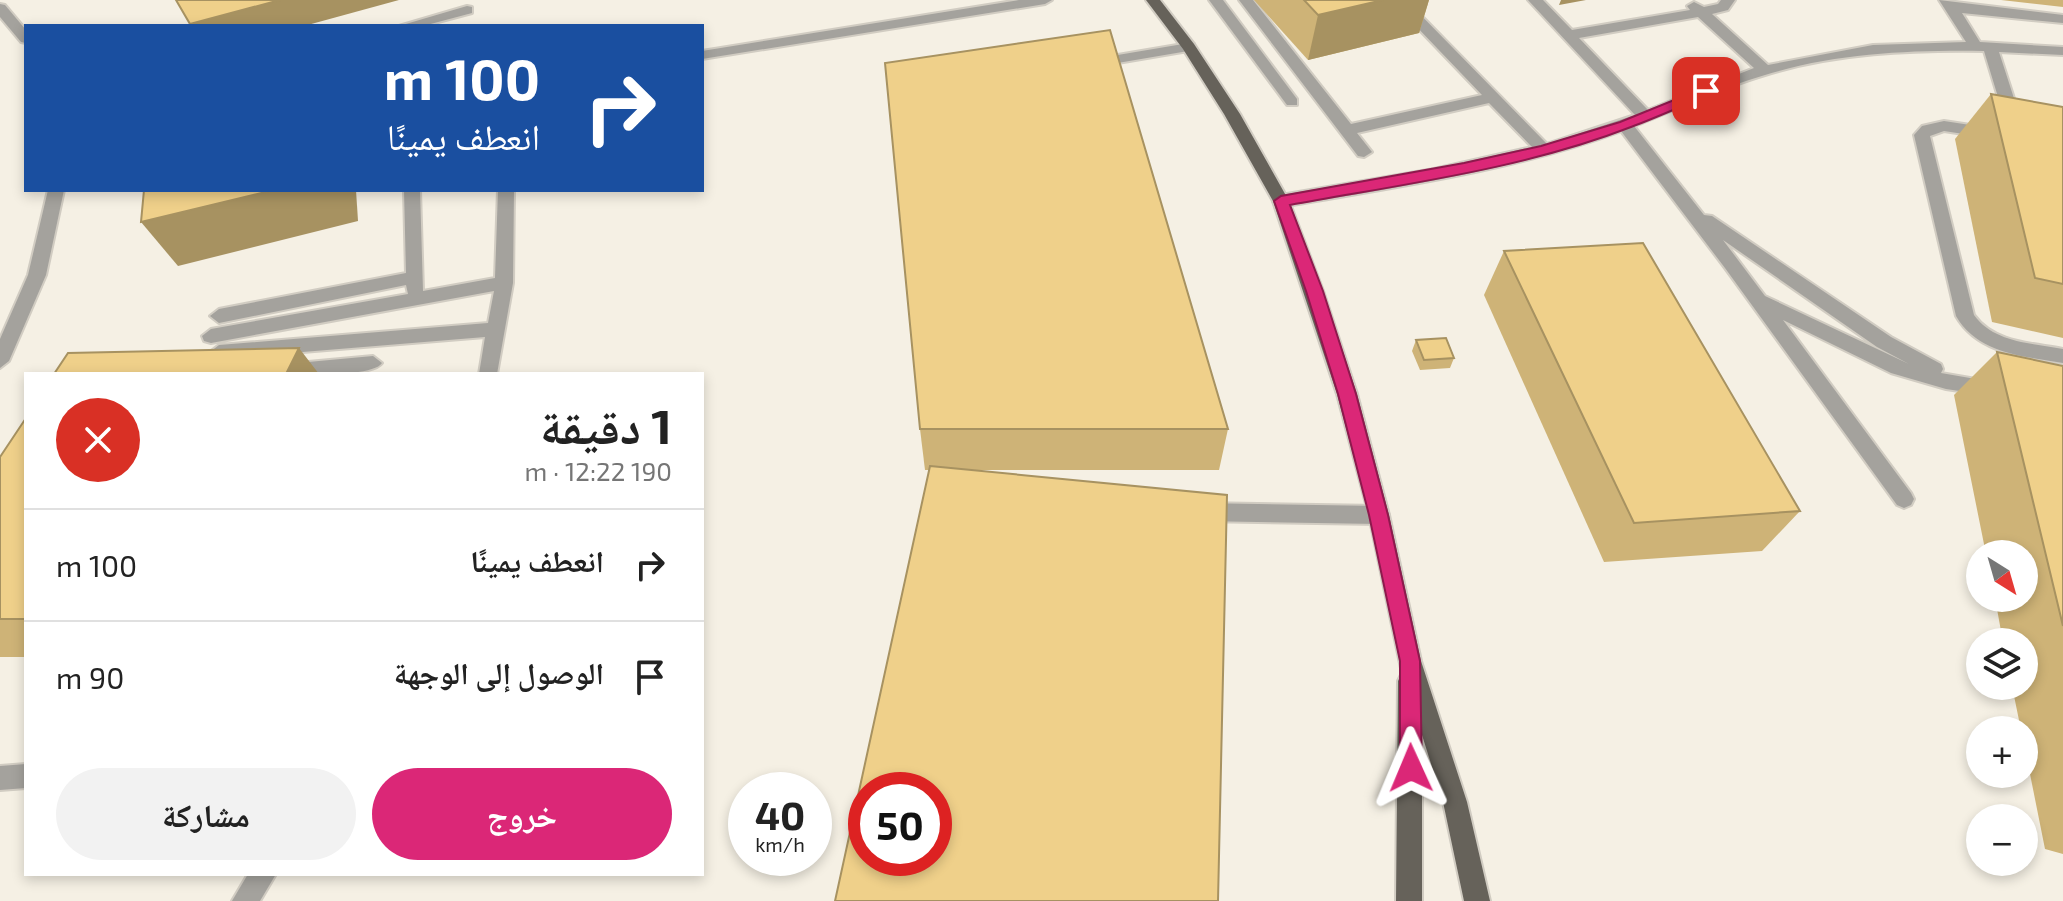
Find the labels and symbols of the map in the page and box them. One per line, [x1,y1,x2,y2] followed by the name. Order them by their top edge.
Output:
[1672,57,1740,125] pin
[1966,540,2038,612] north arrow
[1369,726,1453,810] position arrow
[848,772,952,876] speed limit sign: 50

